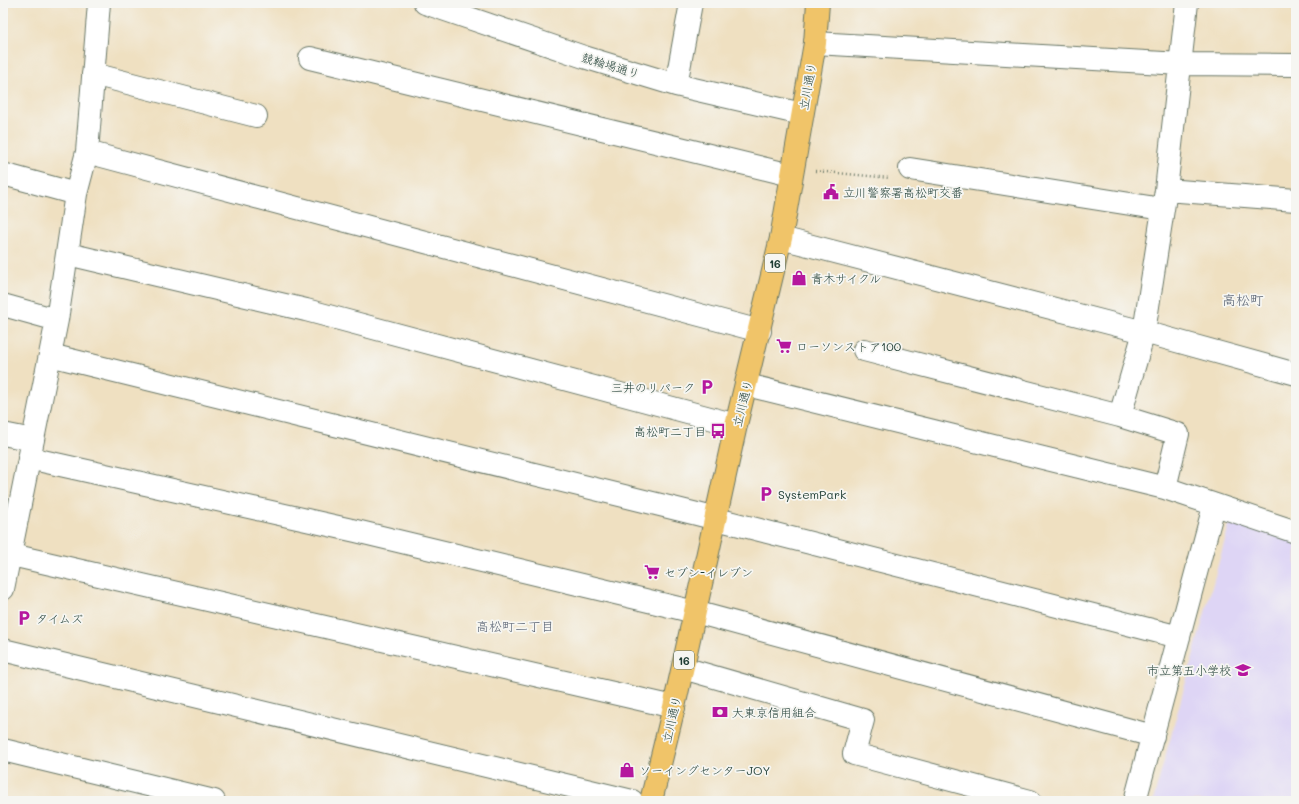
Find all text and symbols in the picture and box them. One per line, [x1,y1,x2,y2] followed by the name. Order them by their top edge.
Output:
[580,49,642,81] street label: 競輪場通り
[795,61,819,111] street label: 立川通り
[822,183,840,201] public building icon: 立川警察署高松町交番
[843,184,963,200] place label: 立川警察署高松町交番
[765,254,785,272] road number: 16
[790,269,808,287] shop icon: 青木サイクル
[811,270,881,286] place label: 青木サイクル
[1222,290,1264,309] district label: 高松町
[775,337,793,355] supermarket icon: ローソンストア100
[796,338,902,354] place label: ローソンストア100
[698,378,716,396] parking icon: 三井のリパーク
[728,378,756,428] street label: 立川通り
[611,379,695,395] place label: 三井のリパーク
[709,422,727,440] bus stop icon: 高松町二丁目
[634,423,706,439] place label: 高松町二丁目
[757,485,775,503] parking icon: SystemPark
[778,486,846,502] place label: SystemPark
[643,563,661,581] supermarket icon: セブン-イレブン
[664,564,753,580] place label: セブン-イレブン
[15,609,33,627] parking icon: タイムズ
[36,610,83,626] place label: タイムズ
[476,617,554,634] district label: 高松町二丁目
[674,651,694,669] road number: 16
[1234,661,1252,679] school or university icon: 市立第五小学校
[1147,662,1231,678] place label: 市立第五小学校
[658,694,684,744] street label: 立川通り
[711,703,729,721] bank icon: 大東京信用組合
[732,704,816,720] place label: 大東京信用組合
[618,761,636,779] shop icon: ソーイングセンターJOY
[639,762,771,778] place label: ソーイングセンターJOY

